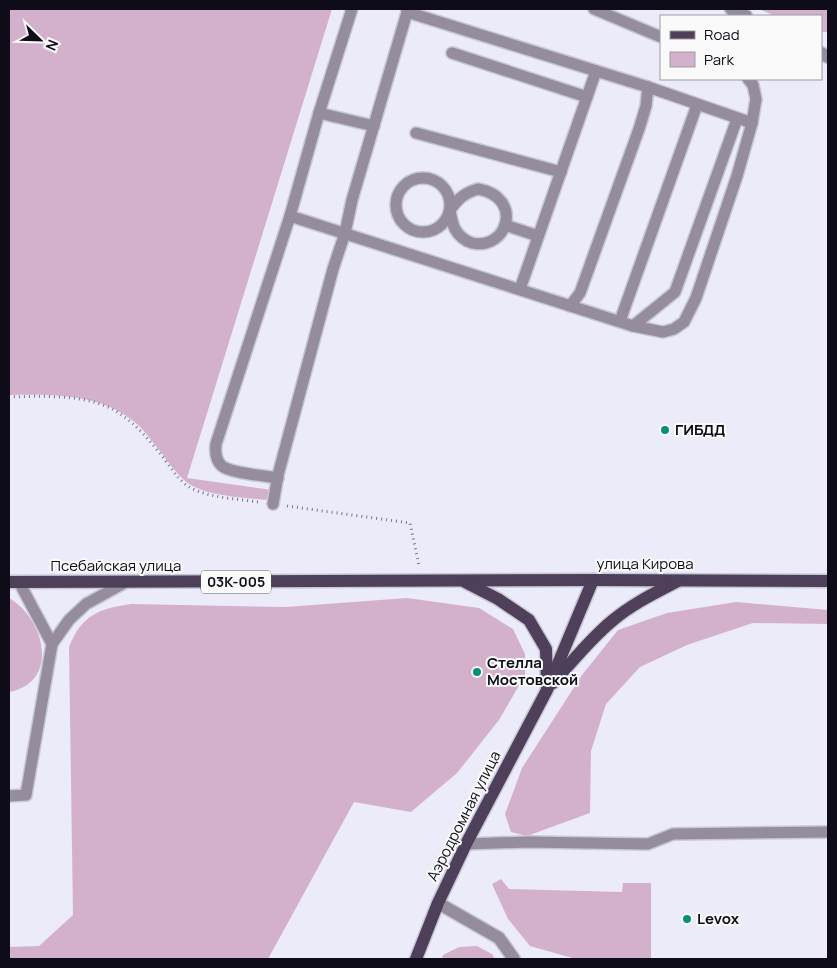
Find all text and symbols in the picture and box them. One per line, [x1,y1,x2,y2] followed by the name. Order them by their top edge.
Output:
[15,15,65,65] north arrow
[660,15,822,80] legend
[704,24,740,45] text: Road
[42,37,63,54] text: N
[704,49,734,70] text: Park
[675,419,725,440] place label: ГИБДД
[659,424,671,436] marker: ГИБДД
[597,553,693,574] street label: улица Кирова
[51,555,181,576] street label: Псебайская улица
[201,570,271,594] road number: 03К-005
[487,652,578,690] place label: Стелла Мостовской
[471,666,483,678] marker: Стелла Мостовской
[422,747,505,884] street label: Аэродромная улица
[697,908,740,929] place label: Levox
[681,913,693,925] marker: Levox

